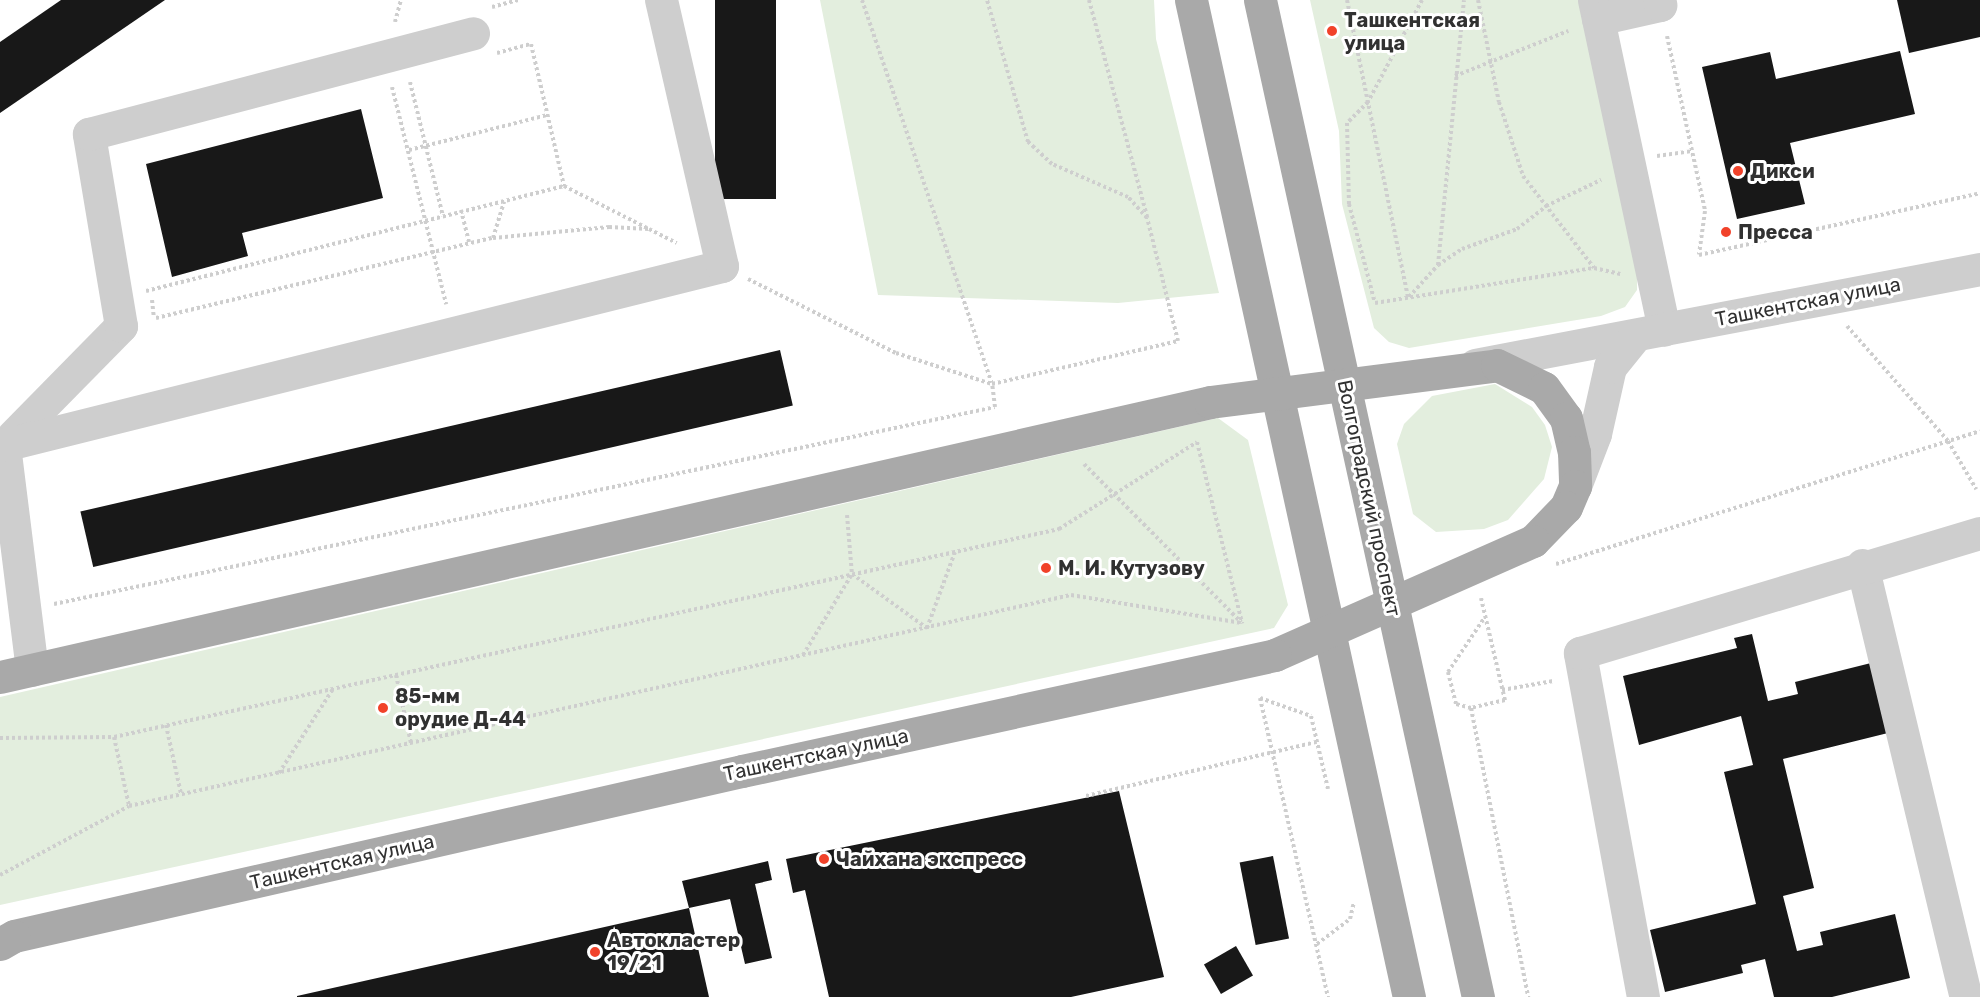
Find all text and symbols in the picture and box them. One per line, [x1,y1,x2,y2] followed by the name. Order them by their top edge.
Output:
[1344,8,1480,55] place label: Ташкентская улица
[1325,24,1339,38] marker: Ташкентская улица
[1750,159,1815,183] place label: Дикси
[1731,164,1745,178] marker: Дикси
[1738,220,1813,244] place label: Пресса
[1719,225,1733,239] marker: Пресса
[1713,272,1903,332] street label: Ташкентская улица
[1332,378,1406,618] street label: Волгоградский проспект
[1058,556,1205,580] place label: М. И. Кутузову
[1039,561,1053,575] marker: М. И. Кутузову
[395,684,526,731] place label: 85-мм орудие Д-44
[376,701,390,715] marker: 85-мм орудие Д-44
[721,724,911,786] street label: Ташкентская улица
[248,829,436,895] street label: Ташкентская улица
[836,847,1023,871] place label: Чайхана экспресс
[817,852,831,866] marker: Чайхана экспресс
[607,928,740,975] place label: Автокластер 19/21
[588,945,602,959] marker: Автокластер 19/21

